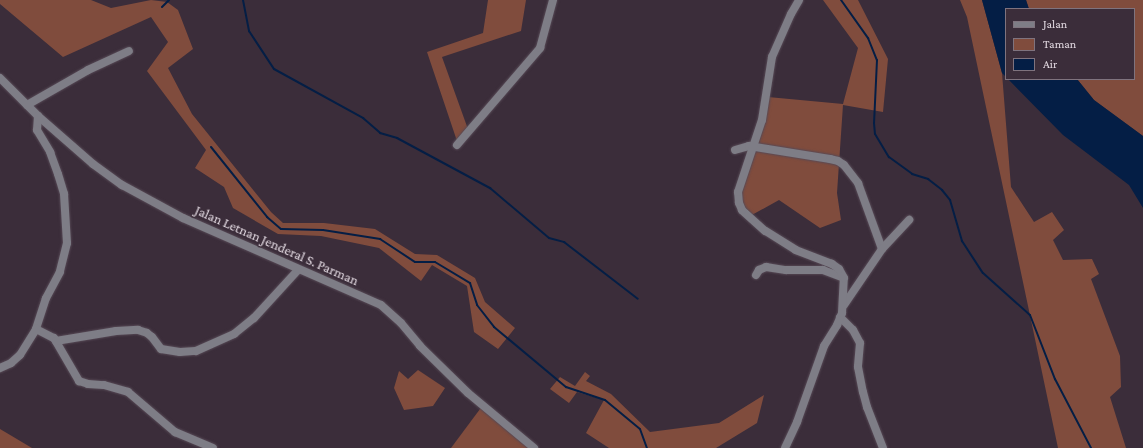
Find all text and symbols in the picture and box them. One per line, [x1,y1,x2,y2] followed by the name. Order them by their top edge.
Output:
[1005,8,1135,80] legend
[1043,17,1067,31] text: Jalan
[1043,37,1076,51] text: Taman
[1043,57,1057,71] text: Air
[193,201,361,289] street label: Jalan Letnan Jenderal S. Parman

